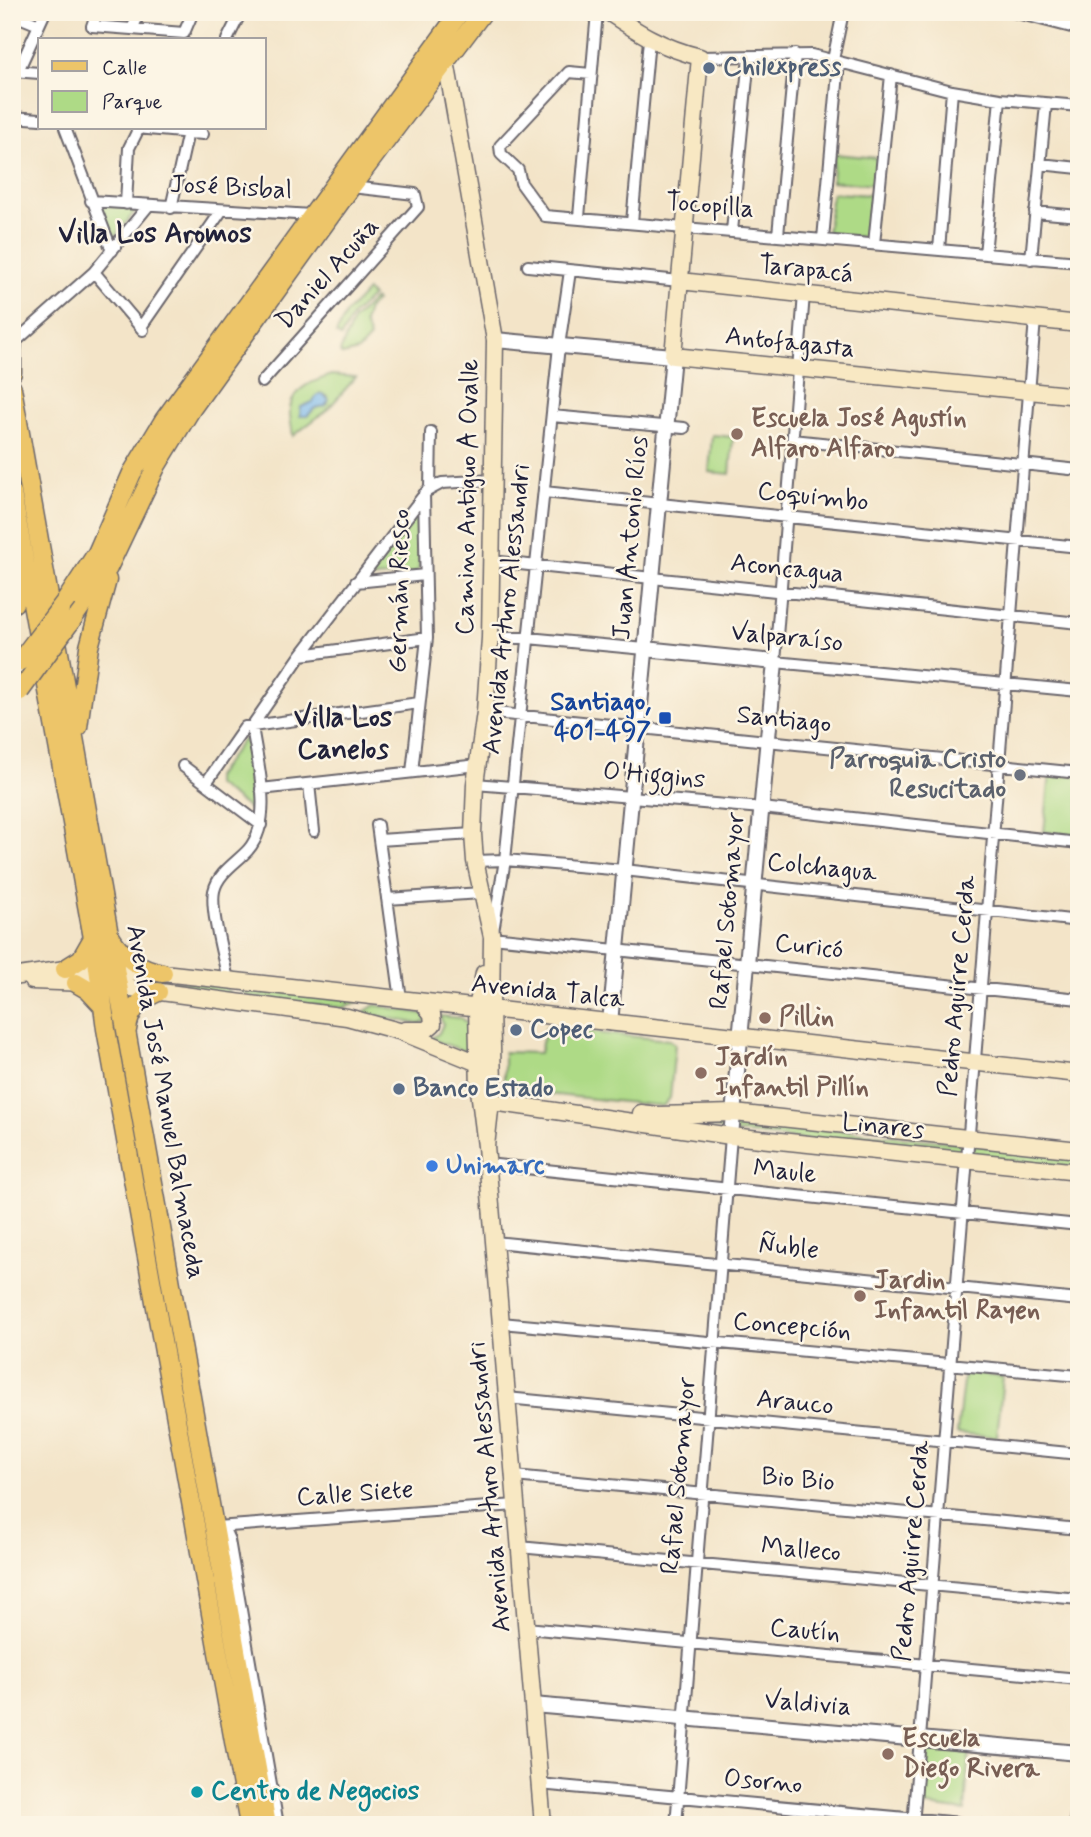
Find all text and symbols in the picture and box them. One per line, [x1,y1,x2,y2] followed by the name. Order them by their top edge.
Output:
[38,38,266,130] legend
[723,51,842,85] place label: Chilexpress
[102,54,147,82] text: Calle
[701,60,717,76] marker: Chilexpress
[102,88,163,116] text: Parque
[169,168,293,208] street label: José Bisbal
[664,185,756,227] street label: Tocopilla
[269,211,387,337] street label: Daniel Acuña
[58,216,252,253] district label: Villa Los Aromos
[757,248,855,292] street label: Tarapacá
[723,319,857,367] street label: Antofagasta
[449,358,487,636] street label: Camino Antiguo A Ovalle
[751,402,967,466] place label: Escuela José Agustín Alfaro Alfaro
[729,426,745,442] marker: Escuela José Agustín Alfaro Alfaro
[605,435,657,641] street label: Juan Antonio Ríos
[475,462,539,756] street label: Avenida Arturo Alessandri
[756,474,870,520] street label: Coquimbo
[382,509,418,673] street label: Germán Riesco
[729,546,845,592] street label: Aconcagua
[729,615,845,661] street label: Valparaíso
[550,686,651,750] place label: Santiago, 401-497
[735,698,833,742] street label: Santiago
[294,700,393,769] district label: Villa Los Canelos
[657,710,673,726] marker: Santiago, 401-497
[829,743,1006,807] place label: Parroquia Cristo Resucitado
[601,755,707,800] street label: O'Higgins
[1012,767,1028,783] marker: Parroquia Cristo Resucitado
[702,811,754,1011] street label: Rafael Sotomayor
[765,845,879,891] street label: Colchagua
[931,873,985,1098] street label: Pedro Aguirre Cerda
[117,922,213,1282] street label: Avenida José Manuel Balmaceda
[773,926,845,968] street label: Curicó
[470,967,627,1017] street label: Avenida Talca
[779,1001,834,1035] place label: Pillin
[757,1010,773,1026] marker: Pillin
[530,1013,593,1047] place label: Copec
[508,1022,524,1038] marker: Copec
[715,1041,869,1105] place label: Jardín Infantil Pillín
[693,1065,709,1081] marker: Jardín Infantil Pillín
[413,1072,554,1106] place label: Banco Estado
[391,1081,407,1097] marker: Banco Estado
[840,1106,926,1148] street label: Linares
[446,1149,545,1183] place label: Unimarc
[751,1152,819,1192] street label: Maule
[424,1158,440,1174] marker: Unimarc
[757,1228,821,1268] street label: Ñuble
[874,1264,1040,1328] place label: Jardin Infantil Rayen
[852,1288,868,1304] marker: Jardin Infantil Rayen
[731,1305,853,1349] street label: Concepción
[460,1340,520,1634] street label: Avenida Arturo Alessandri
[653,1376,705,1576] street label: Rafael Sotomayor
[755,1382,835,1424] street label: Arauco
[885,1438,939,1663] street label: Pedro Aguirre Cerda
[760,1460,836,1500] street label: Bio Bio
[295,1473,415,1515] street label: Calle Siete
[760,1530,842,1570] street label: Malleco
[768,1611,842,1651] street label: Cautín
[763,1683,853,1725] street label: Valdivia
[902,1722,1041,1789] place label: Escuela Diego Rivera
[880,1746,896,1762] marker: Escuela Diego Rivera
[722,1762,804,1802] street label: Osorno
[211,1775,420,1812] place label: Centro de Negocios
[189,1784,205,1800] marker: Centro de Negocios

